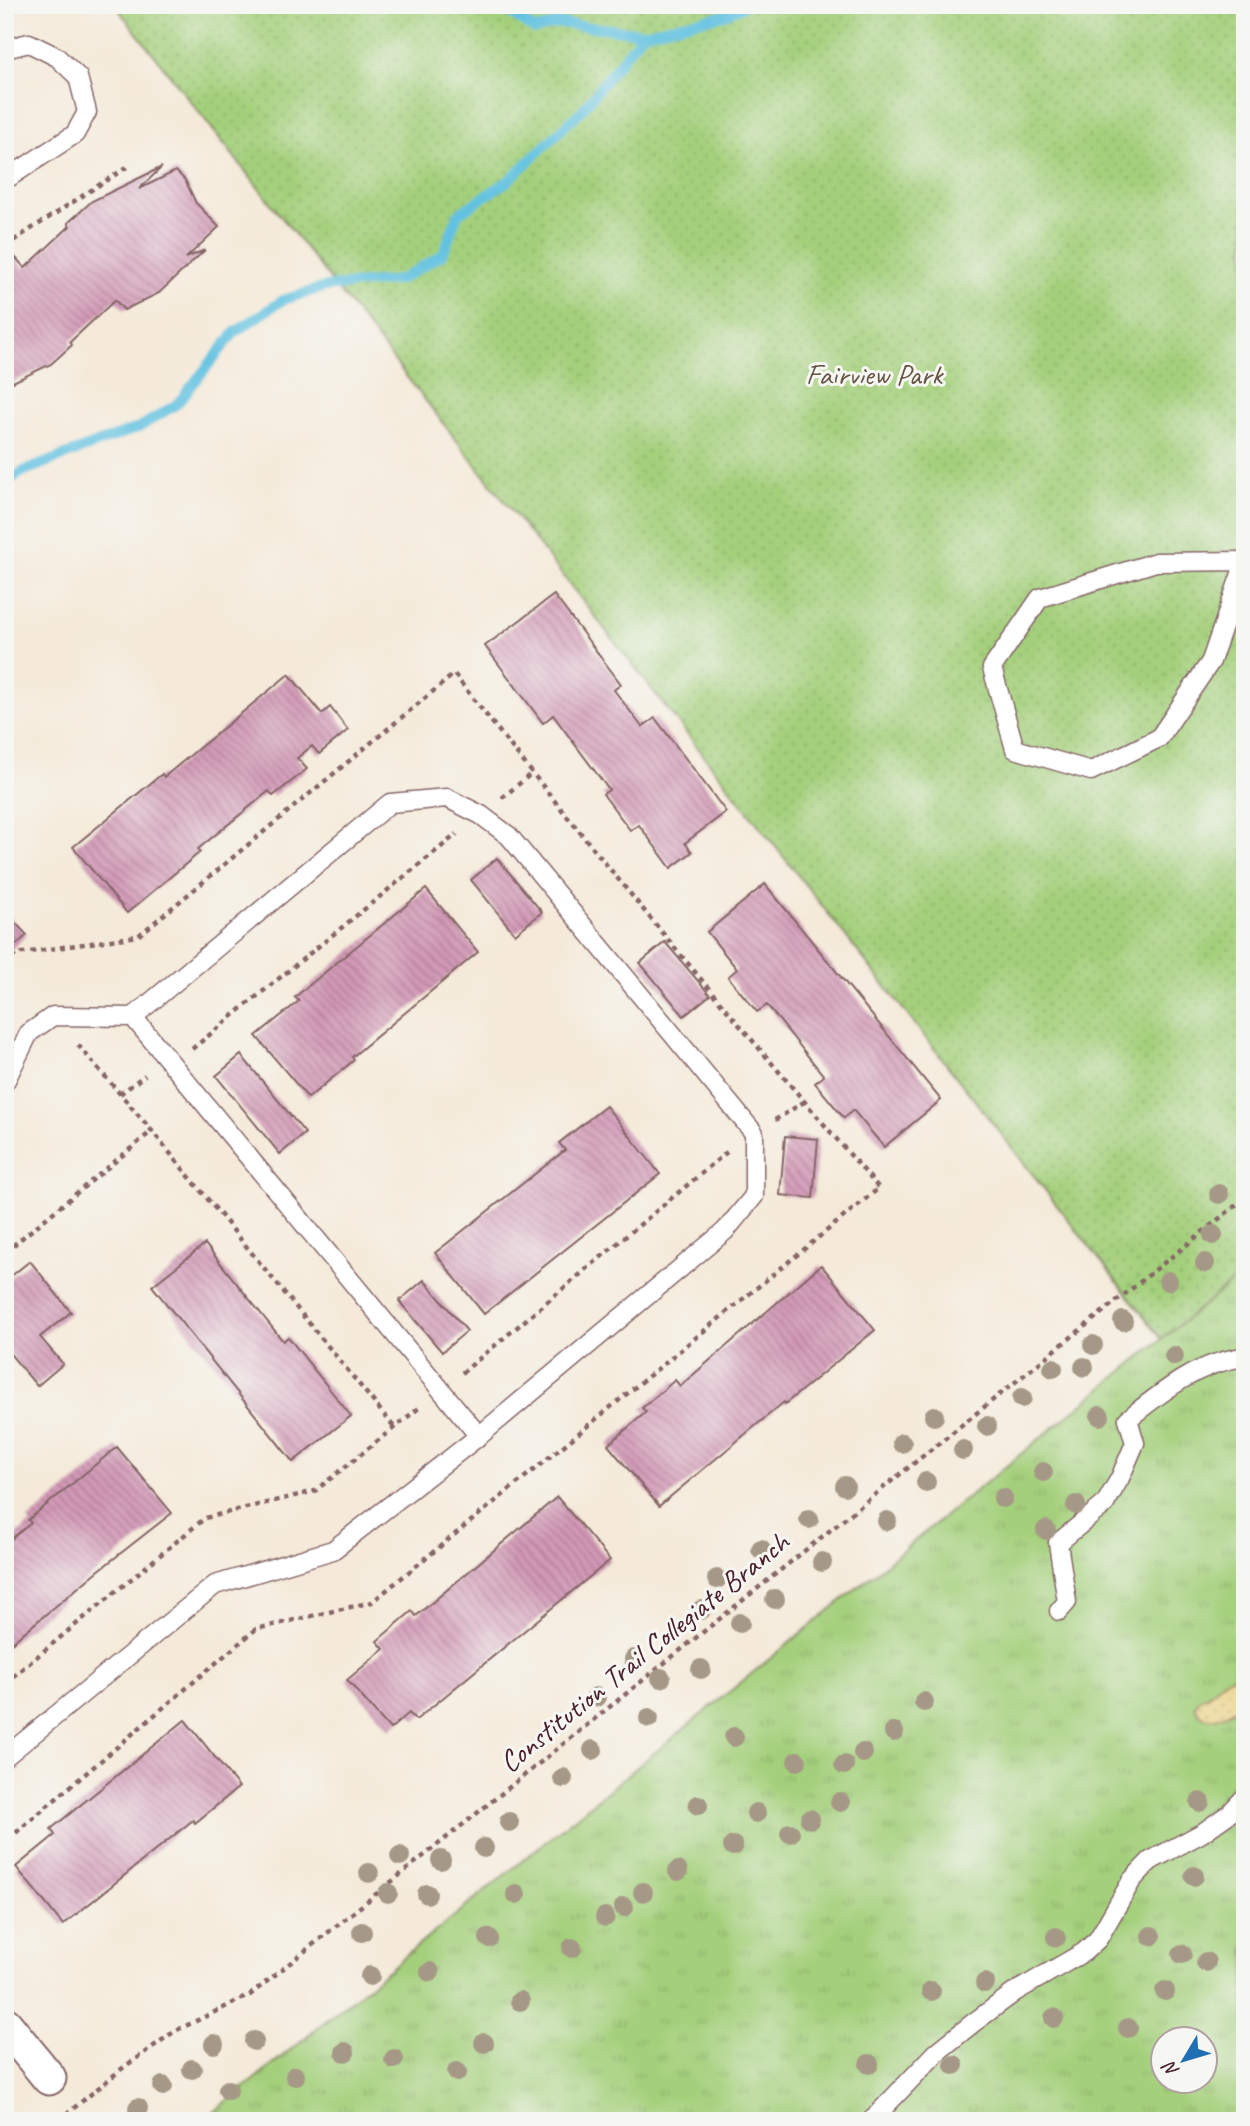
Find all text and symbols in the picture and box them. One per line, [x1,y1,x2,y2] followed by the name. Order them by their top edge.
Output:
[806,355,944,393] park label: Fairview Park
[491,1522,798,1781] street label: Constitution Trail Collegiate Branch
[1148,2024,1218,2094] north arrow
[1156,2055,1184,2082] text: N

